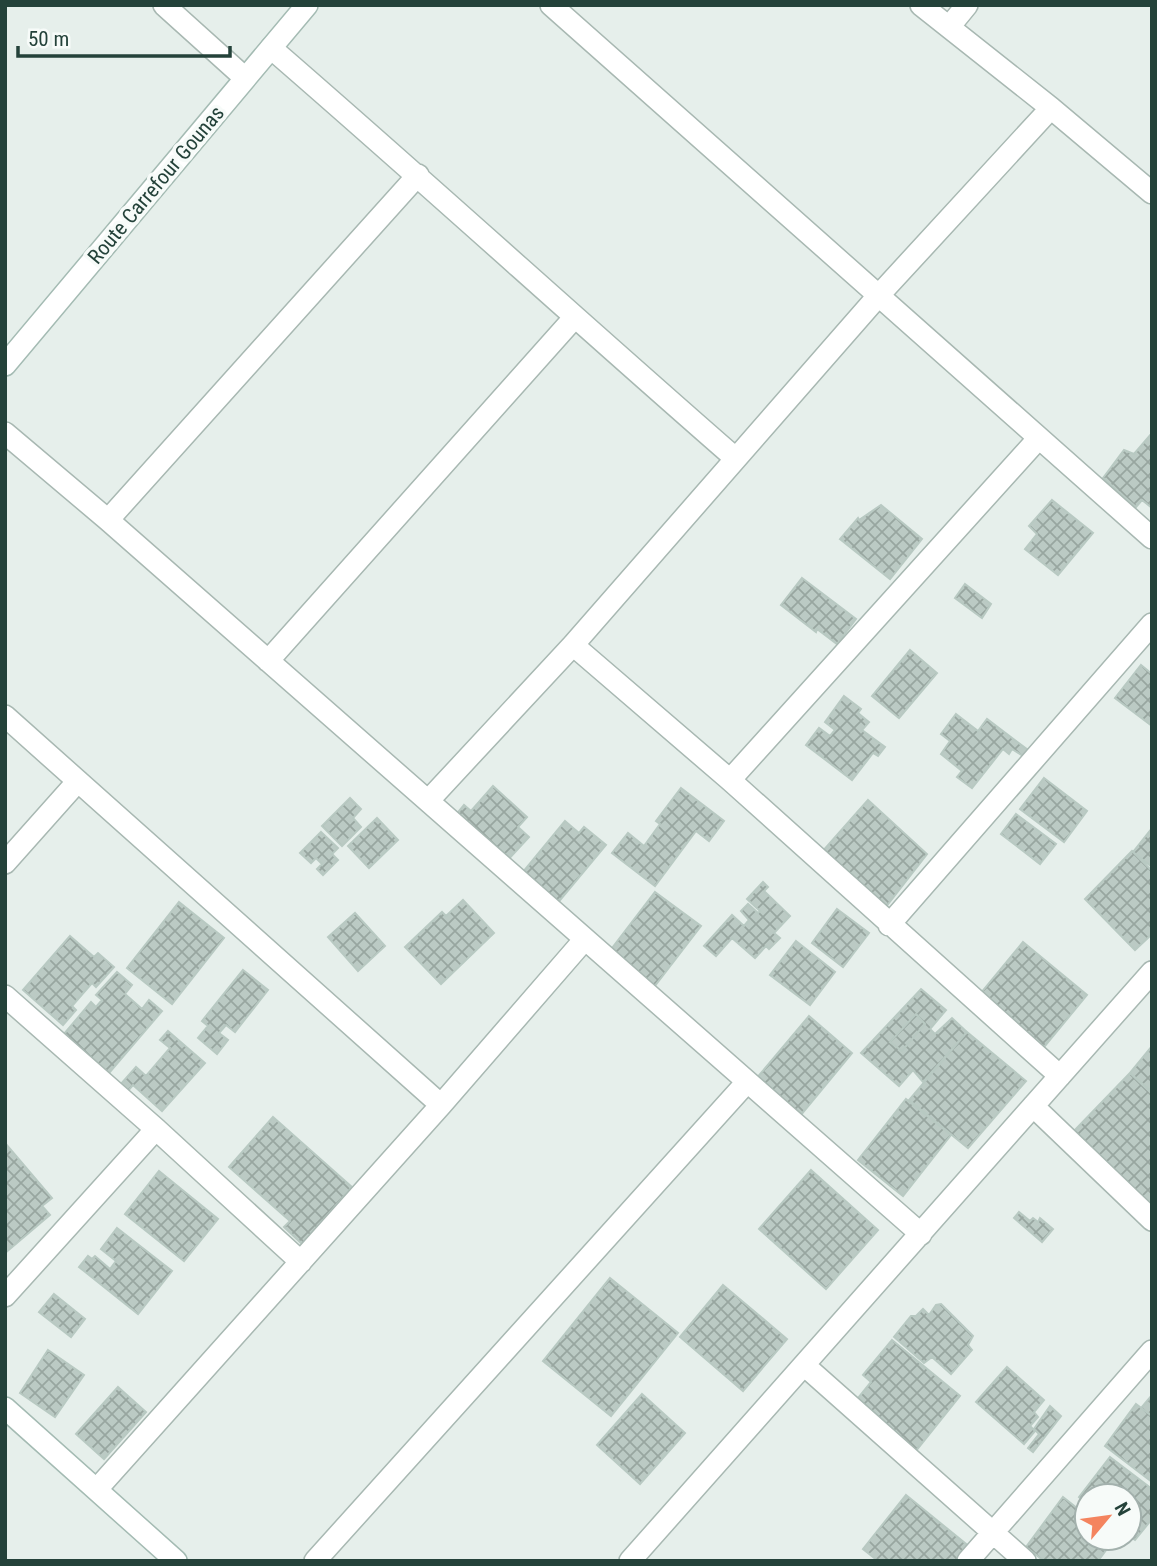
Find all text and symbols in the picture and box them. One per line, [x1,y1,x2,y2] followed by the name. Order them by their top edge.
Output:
[18,14,229,58] scale bar
[28,27,69,51] text: 50 m
[83,101,229,269] street label: Route Carrefour Gounas
[1073,1482,1143,1552] north arrow
[1110,1498,1135,1520] text: N

